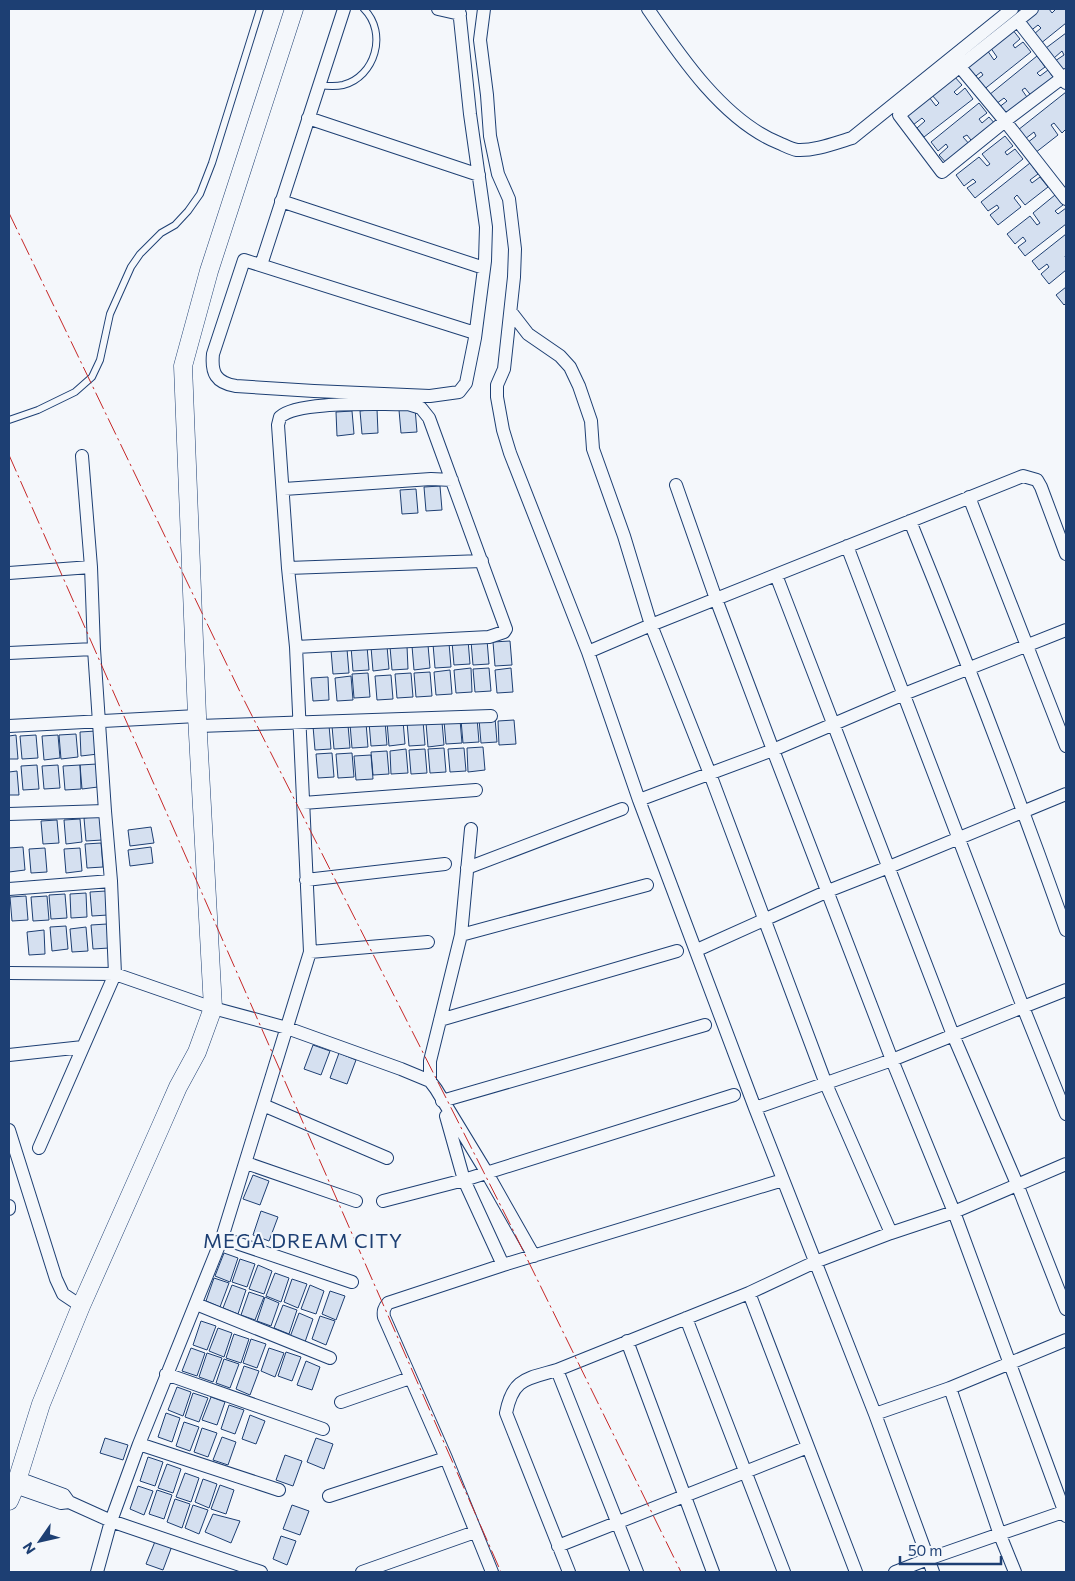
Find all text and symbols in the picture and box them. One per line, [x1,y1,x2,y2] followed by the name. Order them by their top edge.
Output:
[203,1228,403,1252] district label: MEGA DREAM CITY
[15,1516,65,1566] north arrow
[900,1534,1001,1566] scale bar
[19,1539,39,1558] text: N
[908,1541,942,1559] text: 50 m

